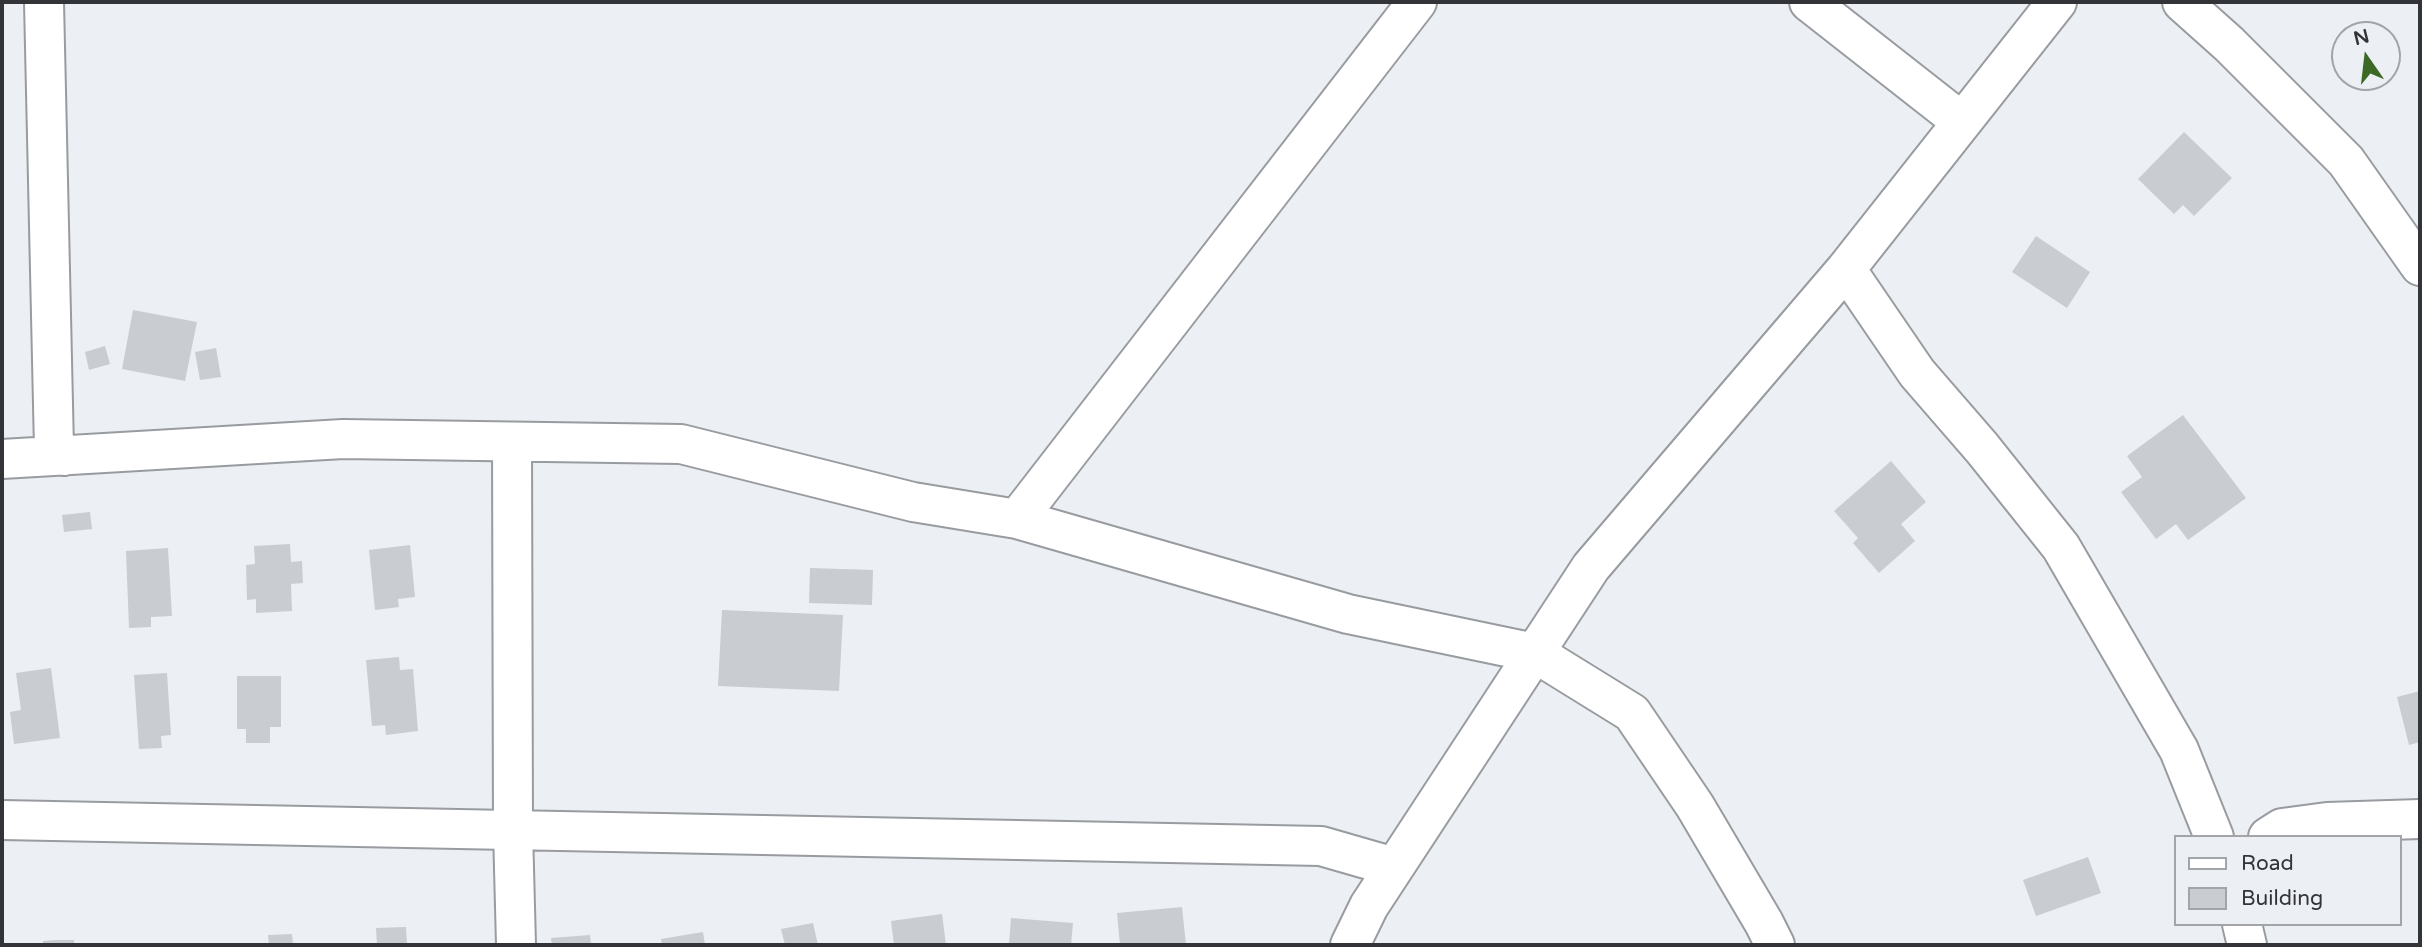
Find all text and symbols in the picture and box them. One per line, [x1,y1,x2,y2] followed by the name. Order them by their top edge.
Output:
[2331,21,2401,91] north arrow
[2351,25,2371,50] text: N
[2174,835,2401,926] legend
[2241,851,2294,876] text: Road
[2241,886,2323,911] text: Building

